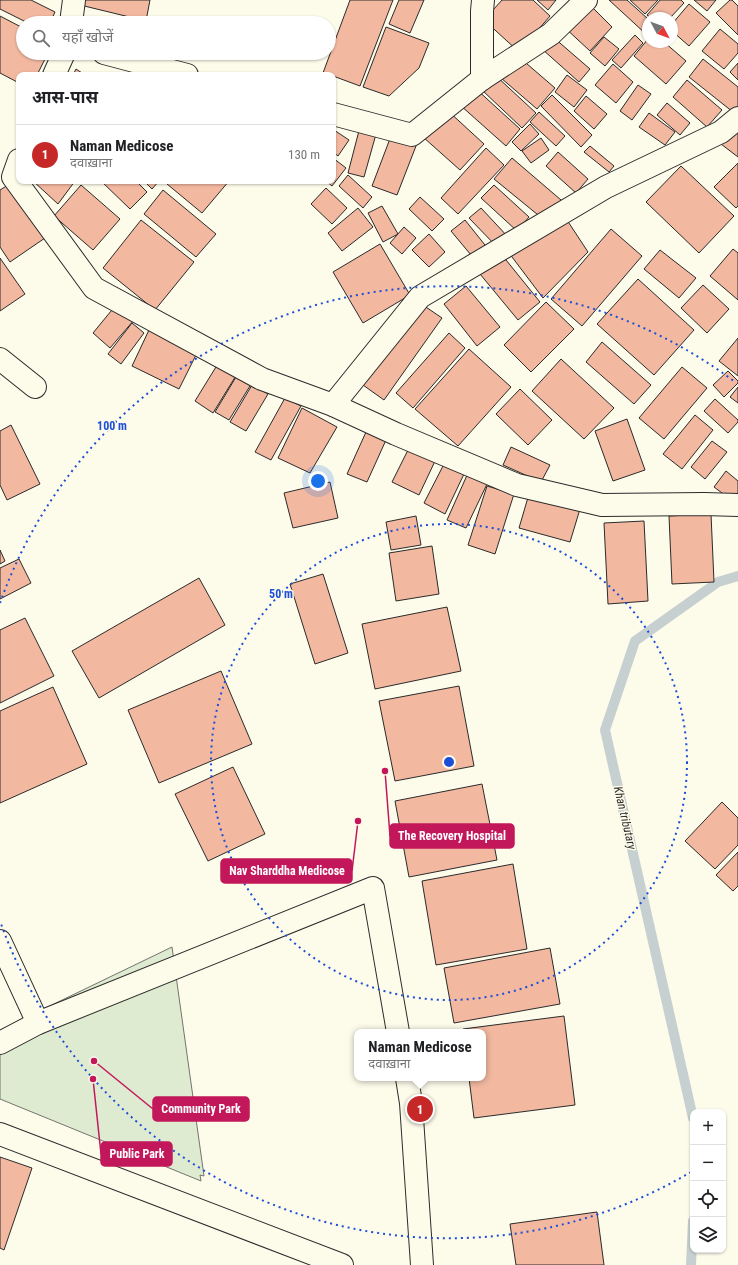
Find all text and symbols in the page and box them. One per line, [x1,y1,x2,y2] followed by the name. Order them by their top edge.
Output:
[642,12,678,48] north arrow
[16,16,336,60] search box
[30,27,52,49] icon: search
[62,28,113,46] text: यहाँ खोजें
[32,87,98,107] text: आस-पास
[70,137,173,155] text: Naman Medicose
[42,147,48,162] text: 1
[288,147,320,162] text: 130 m
[70,155,112,170] text: दवाख़ाना
[97,419,127,433] text: 100 m
[308,471,328,491] your location
[269,587,293,601] text: 50 m
[442,755,456,769] centre of rings
[611,785,639,852] water label: Khan tributary
[390,824,514,848] callout: The Recovery Hospital
[398,829,506,843] text: The Recovery Hospital
[221,859,352,883] callout: Nav Sharddha Medicose
[229,864,345,878] text: Nav Sharddha Medicose
[354,1029,486,1081] popup
[368,1038,472,1056] text: Naman Medicose
[368,1056,410,1071] text: दवाख़ाना
[407,1094,433,1124] pin: 1
[153,1097,249,1121] callout: Community Park
[161,1102,241,1116] text: Community Park
[690,1109,726,1253] map controls
[690,1109,726,1145] button: +
[101,1142,172,1166] callout: Public Park
[690,1145,726,1181] button: −
[109,1147,165,1161] text: Public Park
[690,1181,726,1217] button: locate
[690,1217,726,1253] button: layers

